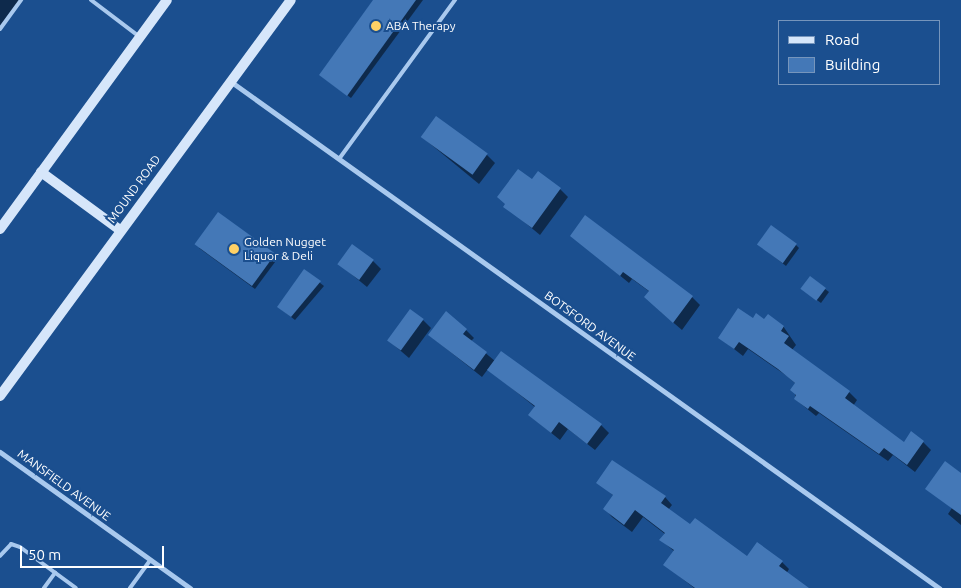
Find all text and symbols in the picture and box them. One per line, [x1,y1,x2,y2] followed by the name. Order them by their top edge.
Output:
[386,19,456,33] place label: ABA Therapy
[370,20,382,32] marker: ABA Therapy
[778,20,941,85] legend
[825,31,860,48] text: Road
[825,56,880,73] text: Building
[104,152,164,226] street label: MOUND ROAD
[244,235,326,263] place label: Golden Nugget Liquor & Deli
[228,243,240,255] marker: Golden Nugget Liquor & Deli
[542,288,638,364] street label: BOTSFORD AVENUE
[15,446,113,524] street label: MANSFIELD AVENUE
[22,536,166,568] scale bar
[28,546,61,563] text: 50 m

